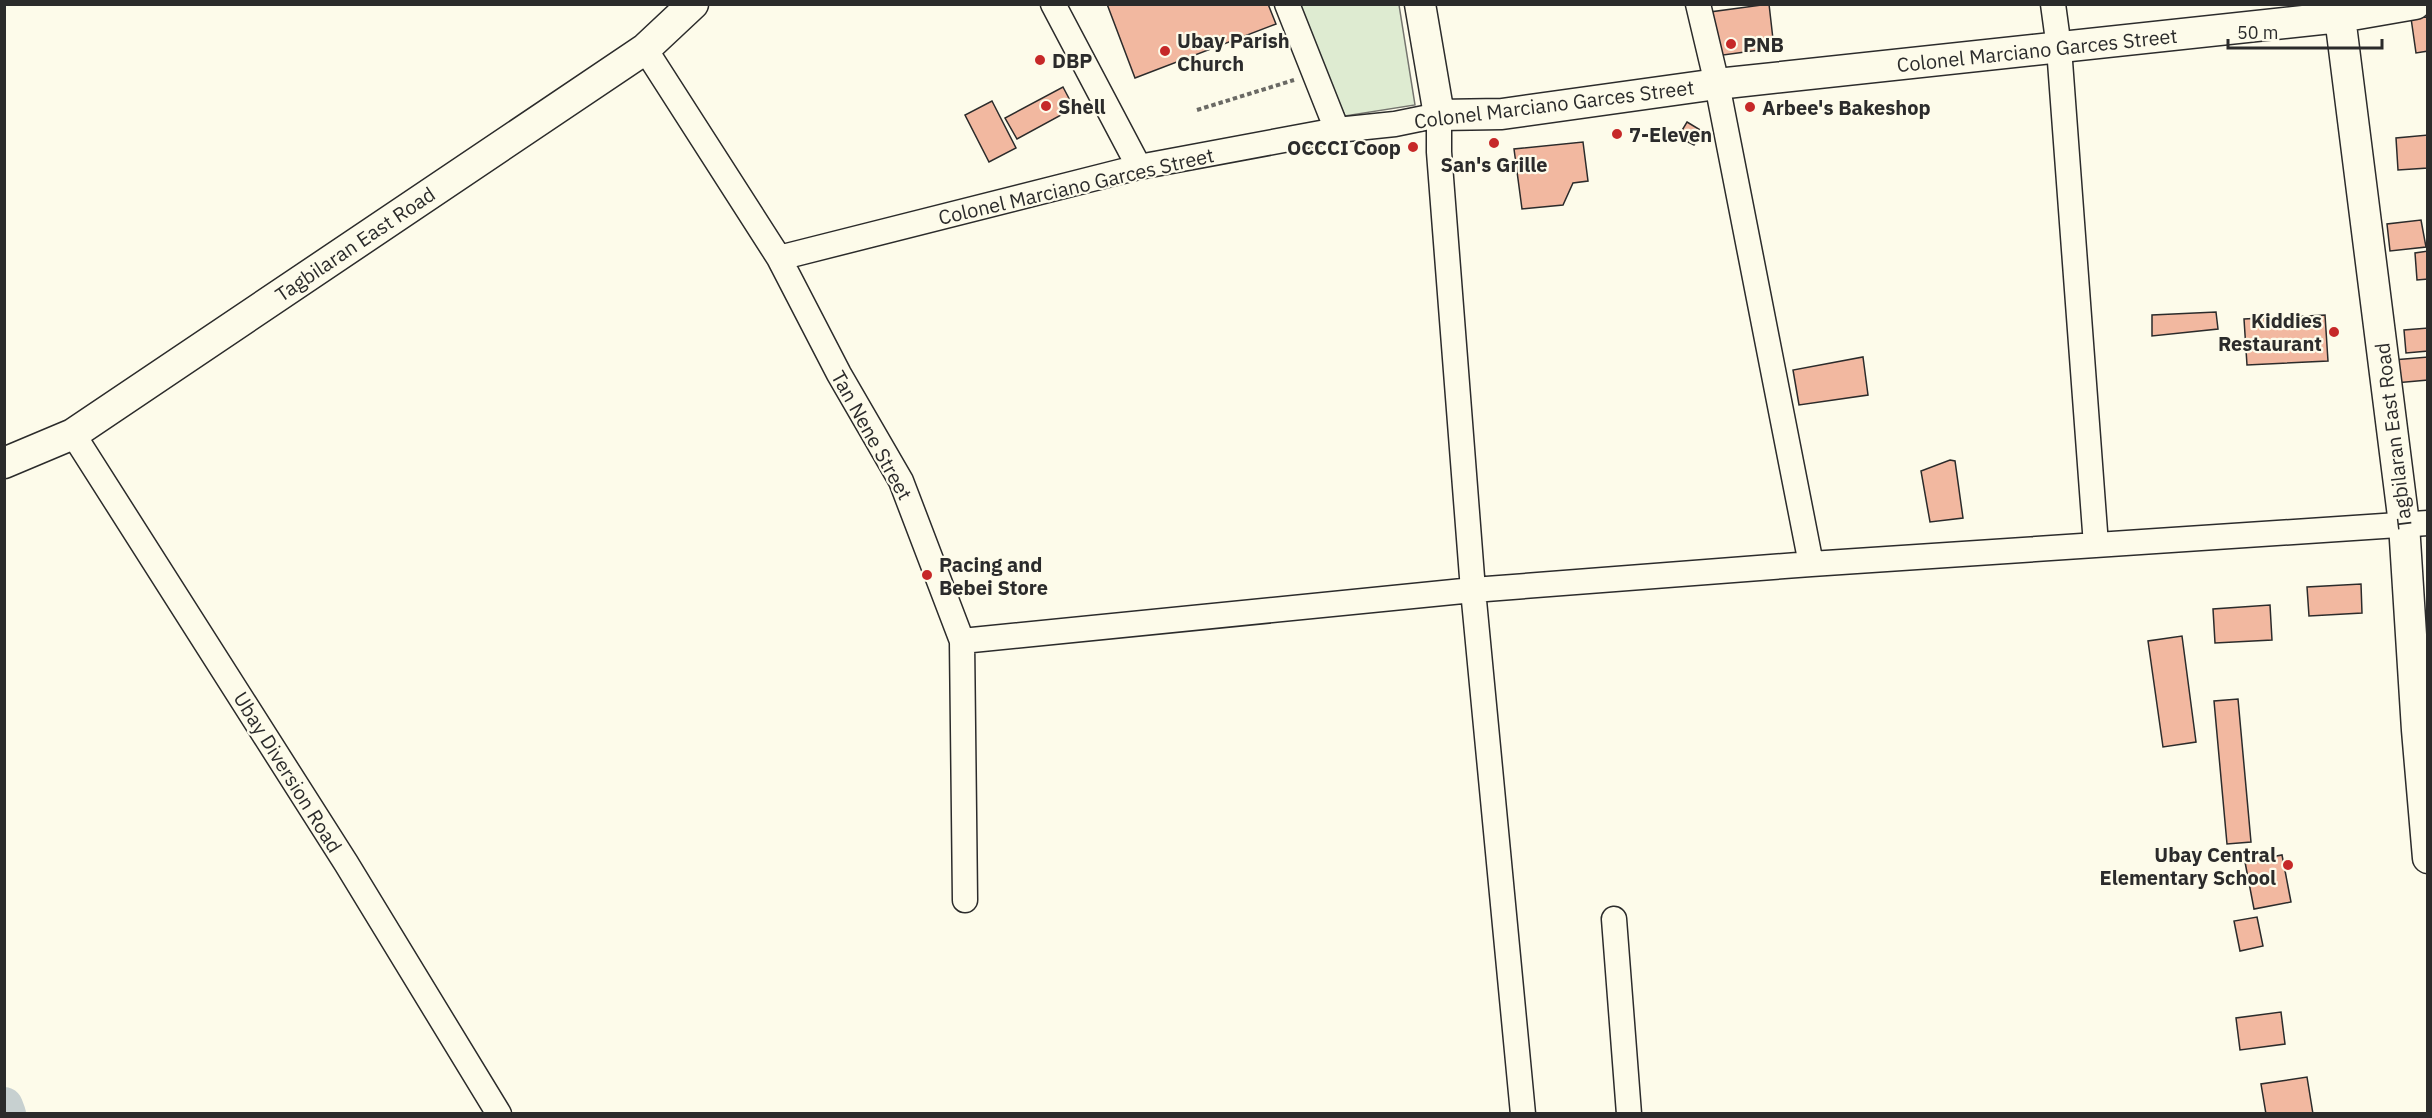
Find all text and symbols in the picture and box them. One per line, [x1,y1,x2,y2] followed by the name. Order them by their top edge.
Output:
[2228,12,2382,50] scale bar
[2237,21,2279,44] text: 50 m
[1895,22,2179,78] street label: Colonel Marciano Garces Street
[1177,27,1290,77] place label: Ubay Parish Church
[1743,31,1784,58] place label: PNB
[1724,37,1738,51] marker: PNB
[1158,44,1172,58] marker: Ubay Parish Church
[1052,47,1092,74] place label: DBP
[1033,53,1047,67] marker: DBP
[1412,73,1696,135] street label: Colonel Marciano Garces Street
[1058,93,1106,120] place label: Shell
[1762,94,1931,121] place label: Arbee's Bakeshop
[1039,99,1053,113] marker: Shell
[1743,100,1757,114] marker: Arbee's Bakeshop
[1629,121,1712,148] place label: 7-Eleven
[1610,127,1624,141] marker: 7-Eleven
[1287,134,1401,161] place label: OCCCI Coop
[1487,136,1501,150] marker: San's Grille
[1406,140,1420,154] marker: OCCCI Coop
[936,141,1216,231] street label: Colonel Marciano Garces Street
[1440,151,1548,178] place label: San's Grille
[270,180,440,308] street label: Tagbilaran East Road
[2218,307,2322,357] place label: Kiddies Restaurant
[2327,325,2341,339] marker: Kiddies Restaurant
[2368,341,2418,531] street label: Tagbilaran East Road
[825,366,919,504] street label: Tan Nene Street
[939,551,1048,601] place label: Pacing and Bebei Store
[920,568,934,582] marker: Pacing and Bebei Store
[228,686,348,858] street label: Ubay Diversion Road
[2100,841,2276,891] place label: Ubay Central Elementary School
[2281,858,2295,872] marker: Ubay Central Elementary School

